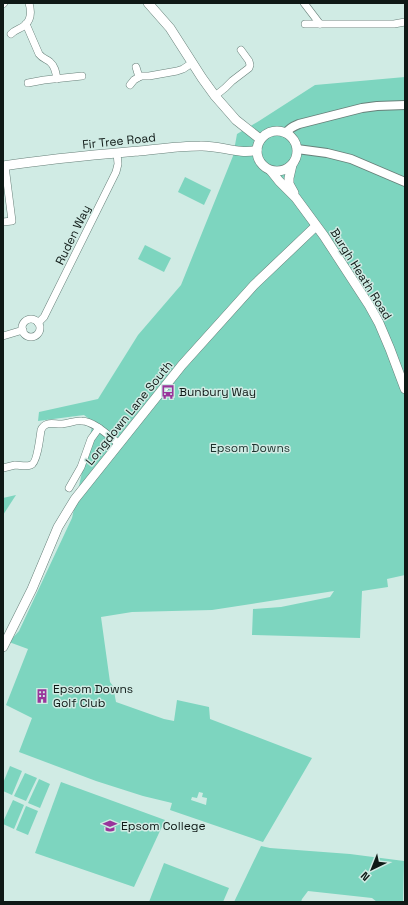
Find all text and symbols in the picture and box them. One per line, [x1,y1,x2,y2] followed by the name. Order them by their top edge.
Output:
[81,129,157,153] street label: Fir Tree Road
[52,202,94,268] street label: Ruden Way
[326,225,396,323] street label: Burgh Heath Road
[82,357,176,469] street label: Longdown Lane South
[160,384,176,400] bus stop icon: Bunbury Way
[179,384,256,400] place label: Bunbury Way
[210,440,290,456] park label: Epsom Downs
[53,681,133,711] place label: Epsom Downs Golf Club
[34,688,50,704] building icon: Epsom Downs Golf Club
[102,818,118,834] school or university icon: Epsom College
[121,818,206,834] place label: Epsom College
[352,849,392,889] north arrow
[358,869,373,884] text: N

